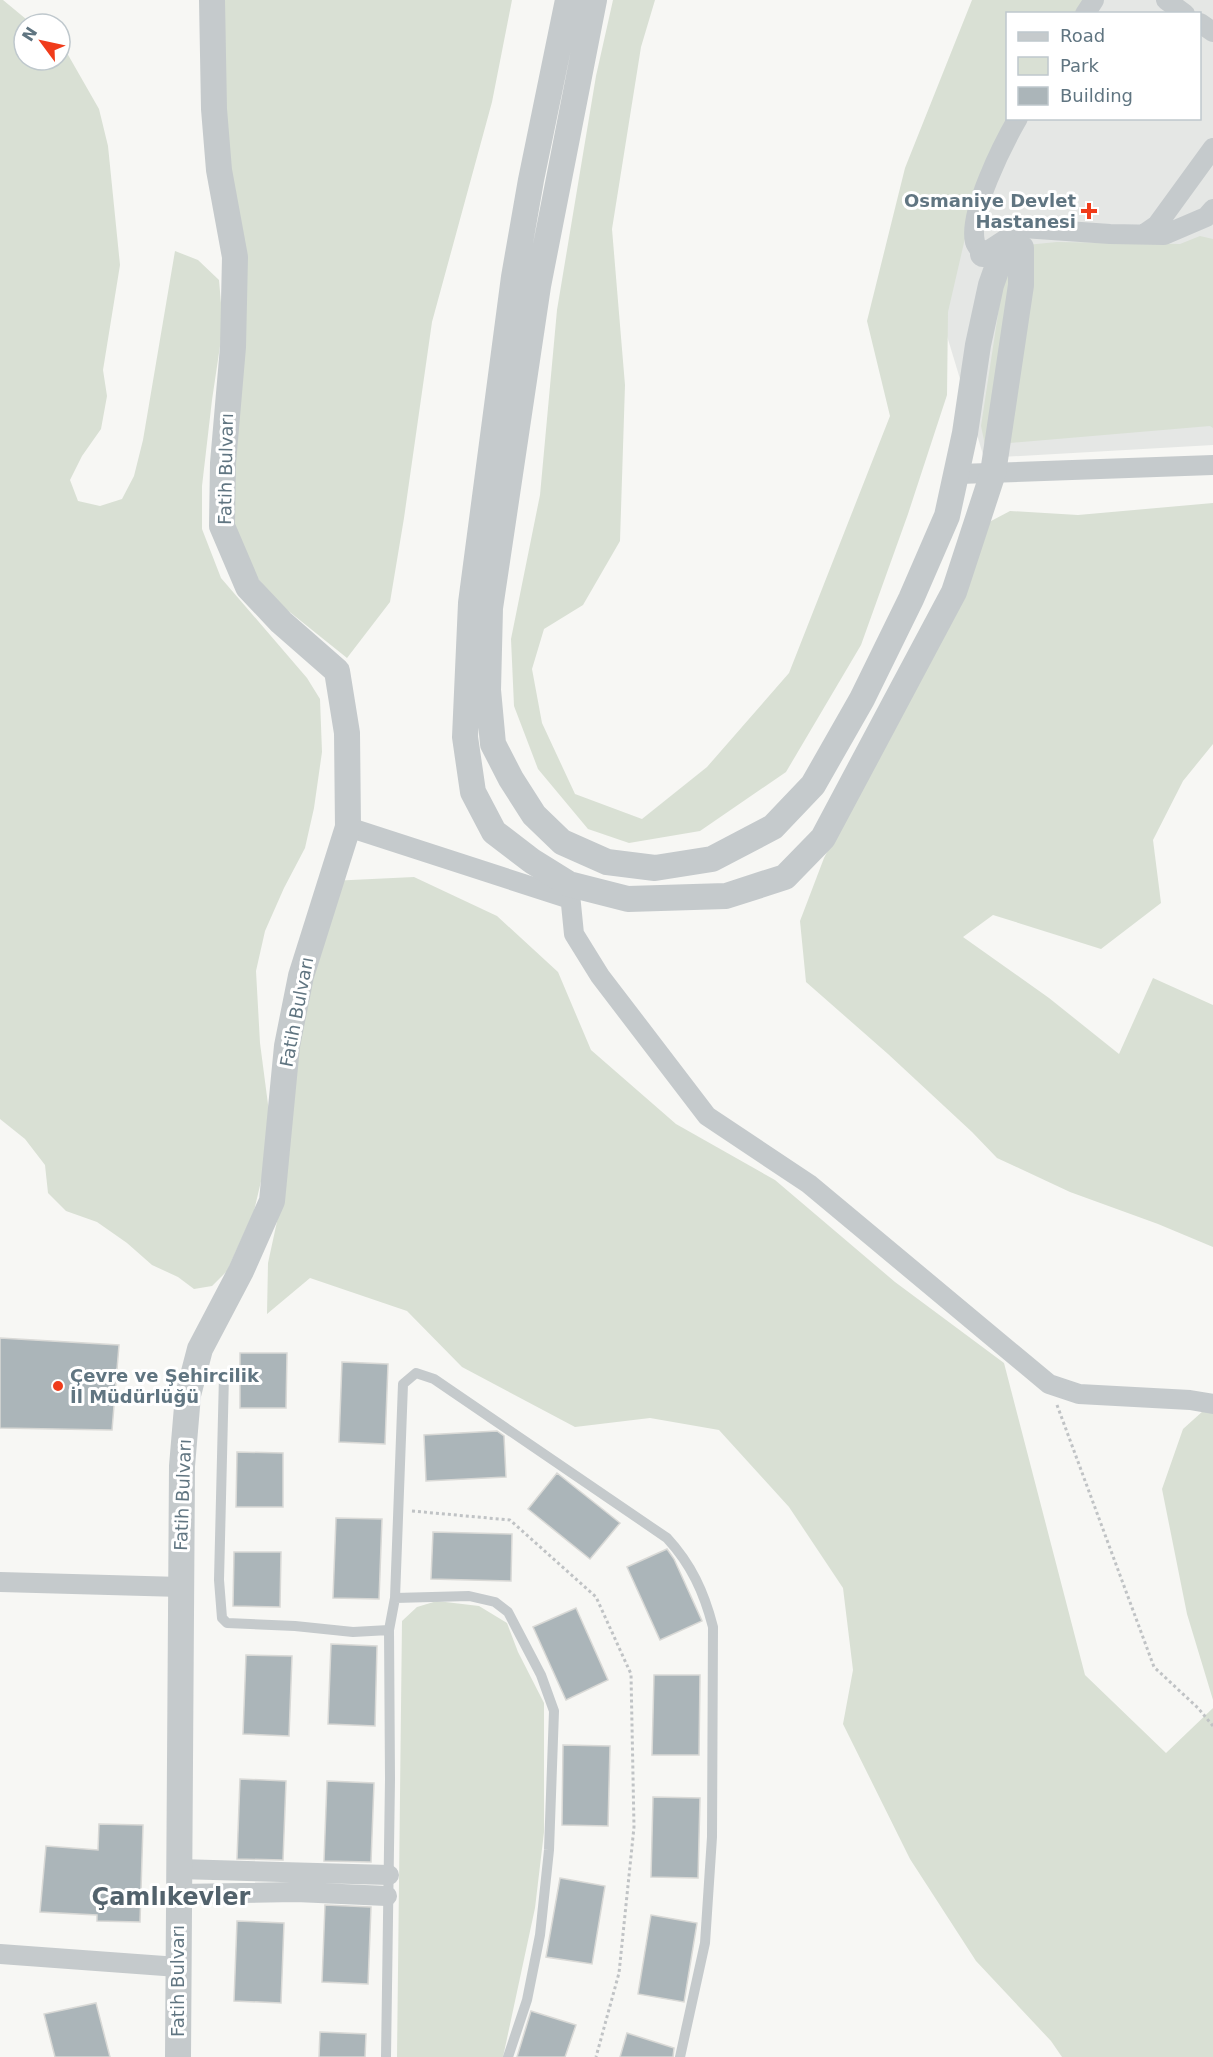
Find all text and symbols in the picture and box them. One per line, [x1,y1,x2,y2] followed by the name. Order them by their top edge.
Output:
[12,12,72,72] north arrow
[1006,12,1201,120] legend
[18,23,41,45] text: N
[1060,25,1105,46] text: Road
[1060,55,1099,76] text: Park
[1060,85,1133,106] text: Building
[904,190,1076,232] place label: Osmaniye Devlet Hastanesi
[1080,202,1098,220] marker: Osmaniye Devlet Hastanesi
[214,413,237,525] street label: Fatih Bulvarı
[276,955,317,1069] street label: Fatih Bulvarı
[70,1365,260,1407] place label: Çevre ve Şehircilik İl Müdürlüğü
[51,1379,65,1393] marker: Çevre ve Şehircilik İl Müdürlüğü
[170,1439,195,1551] street label: Fatih Bulvarı
[92,1883,251,1911] district label: Çamlıkevler
[167,1925,188,2037] street label: Fatih Bulvarı

